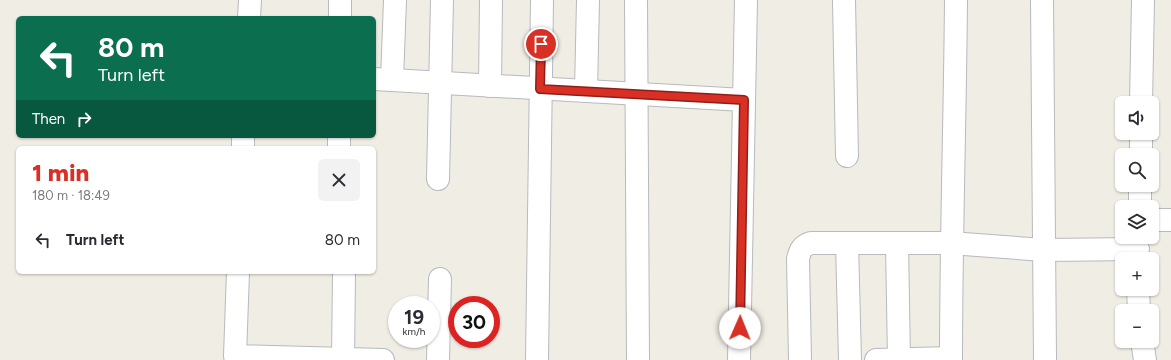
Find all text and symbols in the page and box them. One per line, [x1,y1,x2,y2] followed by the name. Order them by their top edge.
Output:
[524,27,558,61] pin
[98,30,164,64] text: 80 m
[32,32,84,84] icon: left
[530,33,552,55] icon: arrive
[98,64,165,86] text: Turn left
[1115,96,1159,348] map controls
[1115,96,1159,140] button: sound
[73,108,95,130] icon: right
[32,110,65,128] text: Then
[1115,148,1159,192] button: search
[32,158,89,187] text: 1 min
[318,159,360,201] button: close
[32,188,110,203] text: 180 m · 18:49
[1115,200,1159,244] button: layers
[32,229,54,251] icon: left
[66,231,124,249] text: Turn left
[325,231,360,249] text: 80 m
[1115,252,1159,296] button: +
[448,296,500,348] speed limit sign: 30
[1115,304,1159,348] button: −
[404,305,424,329] text: 19
[719,307,761,349] position arrow
[403,325,425,338] text: km/h

